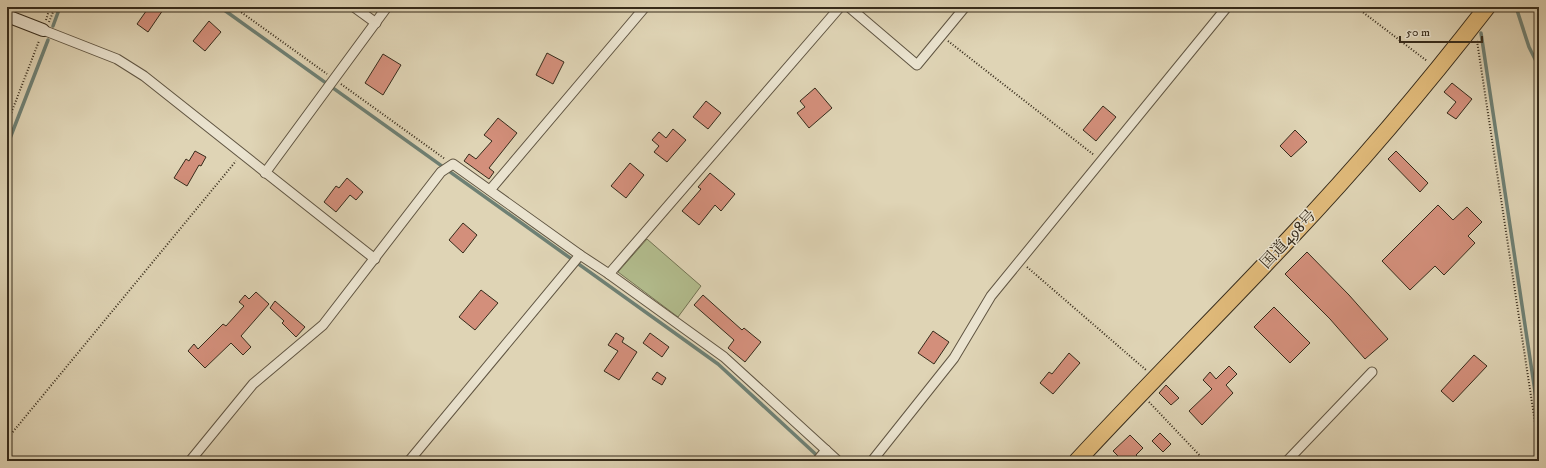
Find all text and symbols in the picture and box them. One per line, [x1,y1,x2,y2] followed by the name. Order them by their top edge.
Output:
[1400,18,1482,44] scale bar
[1406,25,1430,40] text: 50 m
[1256,205,1320,273] street label: 国道498号

